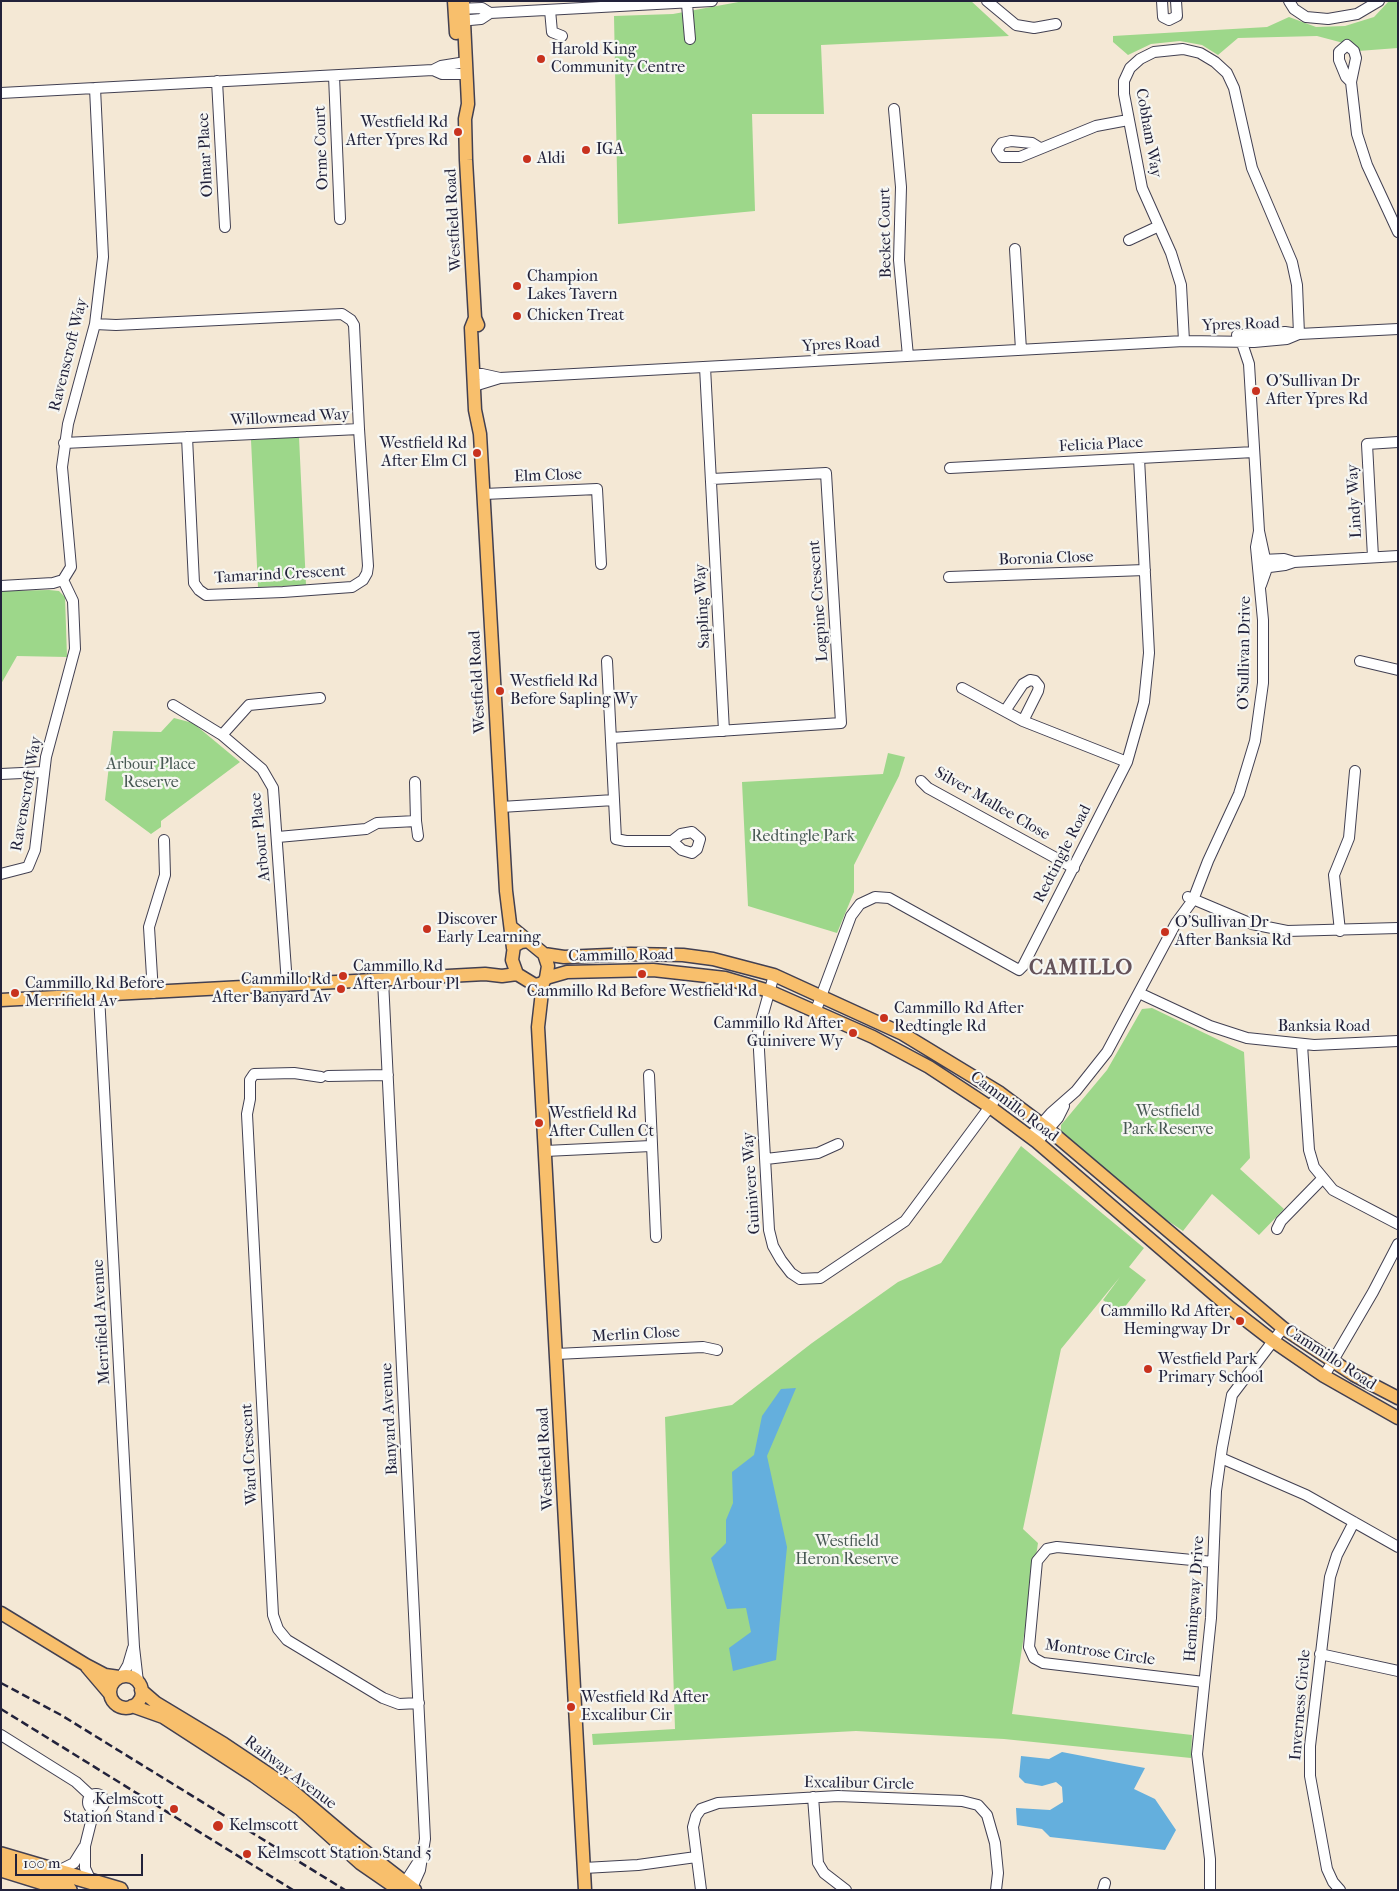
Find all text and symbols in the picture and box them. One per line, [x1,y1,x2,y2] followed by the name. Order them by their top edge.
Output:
[551,40,685,78] place label: Harold King Community Centre
[535,53,547,65] marker: Harold King Community Centre
[1131,87,1165,179] street label: Cobham Way
[311,105,333,191] street label: Orme Court
[194,112,218,198] street label: Olmar Place
[346,113,448,151] place label: Westfield Rd After Ypres Rd
[452,126,464,138] marker: Westfield Rd After Ypres Rd
[596,140,624,160] place label: IGA
[580,144,592,156] marker: IGA
[537,149,565,169] place label: Aldi
[521,153,533,165] marker: Aldi
[442,168,466,272] street label: Westfield Road
[876,187,896,279] street label: Becket Court
[527,267,618,305] place label: Champion Lakes Tavern
[511,280,523,292] marker: Champion Lakes Tavern
[46,296,92,414] street label: Ravenscroft Way
[527,306,624,326] place label: Chicken Treat
[511,310,523,322] marker: Chicken Treat
[1202,314,1280,336] street label: Ypres Road
[802,333,880,357] street label: Ypres Road
[1266,372,1368,410] place label: O'Sullivan Dr After Ypres Rd
[1250,385,1262,397] marker: O'Sullivan Dr After Ypres Rd
[230,405,350,431] street label: Willowmead Way
[1058,433,1144,457] street label: Felicia Place
[379,434,467,472] place label: Westfield Rd After Elm Cl
[471,447,483,459] marker: Westfield Rd After Elm Cl
[1343,463,1367,539] street label: Lindy Way
[514,465,582,487] street label: Elm Close
[805,540,833,662] street label: Logpine Crescent
[998,548,1094,570] street label: Boronia Close
[214,562,346,588] street label: Tamarind Crescent
[691,563,715,649] street label: Sapling Way
[1234,596,1256,710] street label: O'Sullivan Drive
[466,630,490,734] street label: Westfield Road
[510,672,638,710] place label: Westfield Rd Before Sapling Wy
[494,685,506,697] marker: Westfield Rd Before Sapling Wy
[7,735,47,853] street label: Ravenscroft Way
[106,755,196,793] park label: Arbour Place Reserve
[931,763,1053,845] street label: Silver Mallee Close
[247,792,275,882] street label: Arbour Place
[1030,802,1096,906] street label: Redtingle Road
[751,827,855,847] park label: Redtingle Park
[437,910,541,948] place label: Discover Early Learning
[1175,913,1291,951] place label: O'Sullivan Dr After Banksia Rd
[421,923,433,935] marker: Discover Early Learning
[1159,926,1171,938] marker: O'Sullivan Dr After Banksia Rd
[568,945,674,967] street label: Cammillo Road
[1028,956,1134,982] district label: CAMILLO
[353,957,459,995] place label: Cammillo Rd After Arbour Pl
[636,968,648,980] marker: Cammillo Rd Before Westfield Rd
[212,970,331,1008] place label: Cammillo Rd After Banyard Av
[337,970,349,982] marker: Cammillo Rd After Arbour Pl
[25,974,164,1012] place label: Cammillo Rd Before Merrifield Av
[527,982,757,1002] place label: Cammillo Rd Before Westfield Rd
[335,983,347,995] marker: Cammillo Rd After Banyard Av
[9,987,21,999] marker: Cammillo Rd Before Merrifield Av
[894,999,1024,1037] place label: Cammillo Rd After Redtingle Rd
[878,1012,890,1024] marker: Cammillo Rd After Redtingle Rd
[714,1014,843,1052] place label: Cammillo Rd After Guinivere Wy
[1278,1017,1370,1037] street label: Banksia Road
[847,1027,859,1039] marker: Cammillo Rd After Guinivere Wy
[966,1068,1062,1146] street label: Cammillo Road
[1123,1102,1213,1140] park label: Westfield Park Reserve
[549,1104,654,1142] place label: Westfield Rd After Cullen Ct
[533,1117,545,1129] marker: Westfield Rd After Cullen Ct
[739,1131,765,1235] street label: Guinivere Way
[89,1259,115,1385] street label: Merrifield Avenue
[1100,1302,1230,1340] place label: Cammillo Rd After Hemingway Dr
[1234,1315,1246,1327] marker: Cammillo Rd After Hemingway Dr
[1281,1321,1379,1395] street label: Cammillo Road
[592,1323,680,1347] street label: Merlin Close
[1158,1350,1263,1388] place label: Westfield Park Primary School
[377,1362,403,1476] street label: Banyard Avenue
[1142,1363,1154,1375] marker: Westfield Park Primary School
[238,1403,262,1505] street label: Ward Crescent
[534,1407,558,1511] street label: Westfield Road
[795,1532,899,1570] park label: Westfield Heron Reserve
[1181,1535,1209,1663] street label: Hemingway Drive
[1044,1636,1156,1670] street label: Montrose Circle
[1287,1649,1315,1761] street label: Inverness Circle
[581,1688,708,1726] place label: Westfield Rd After Excalibur Cir
[565,1701,577,1713] marker: Westfield Rd After Excalibur Cir
[240,1732,340,1814] street label: Railway Avenue
[804,1773,914,1795] street label: Excalibur Circle
[63,1790,164,1828] place label: Kelmscott Station Stand 1
[168,1803,180,1815] marker: Kelmscott Station Stand 1
[229,1816,298,1836] place label: Kelmscott
[211,1819,225,1833] marker: Kelmscott
[18,1844,145,1876] scale bar
[257,1844,432,1864] place label: Kelmscott Station Stand 5
[241,1848,253,1860] marker: Kelmscott Station Stand 5
[23,1854,61,1872] text: 100 m

